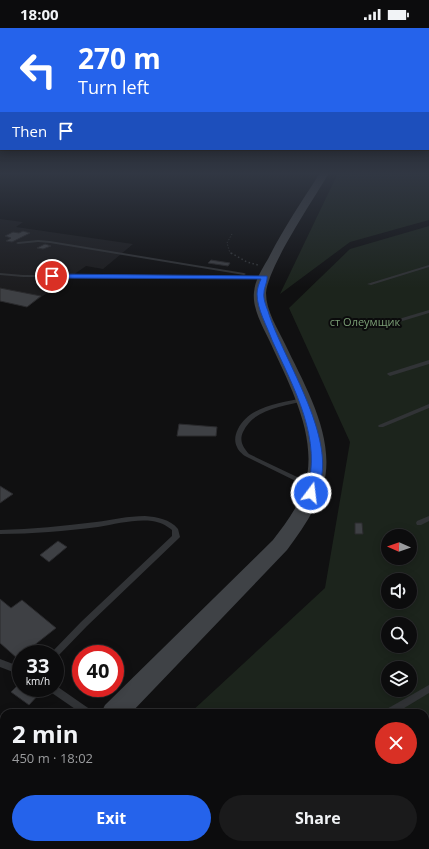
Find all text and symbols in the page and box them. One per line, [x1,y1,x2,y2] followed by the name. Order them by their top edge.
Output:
[20,4,59,24] text: 18:00
[78,39,161,77] text: 270 m
[12,44,64,96] icon: left
[78,75,149,99] text: Turn left
[55,120,77,142] icon: arrive
[12,121,47,141] text: Then
[35,259,69,293] pin
[41,265,63,287] icon: arrive
[330,314,401,329] park label: ст Олеумщик
[290,472,332,514] position arrow
[381,529,417,565] north arrow
[381,529,417,697] map controls
[381,573,417,609] button: sound
[381,617,417,653] button: search
[72,645,124,697] speed limit sign: 40
[27,652,49,679] text: 33
[381,661,417,697] button: layers
[26,674,50,688] text: km/h
[12,717,79,750] text: 2 min
[375,722,417,764] button: close
[12,749,93,767] text: 450 m · 18:02
[12,795,211,841] button: Exit
[219,795,417,841] button: Share

